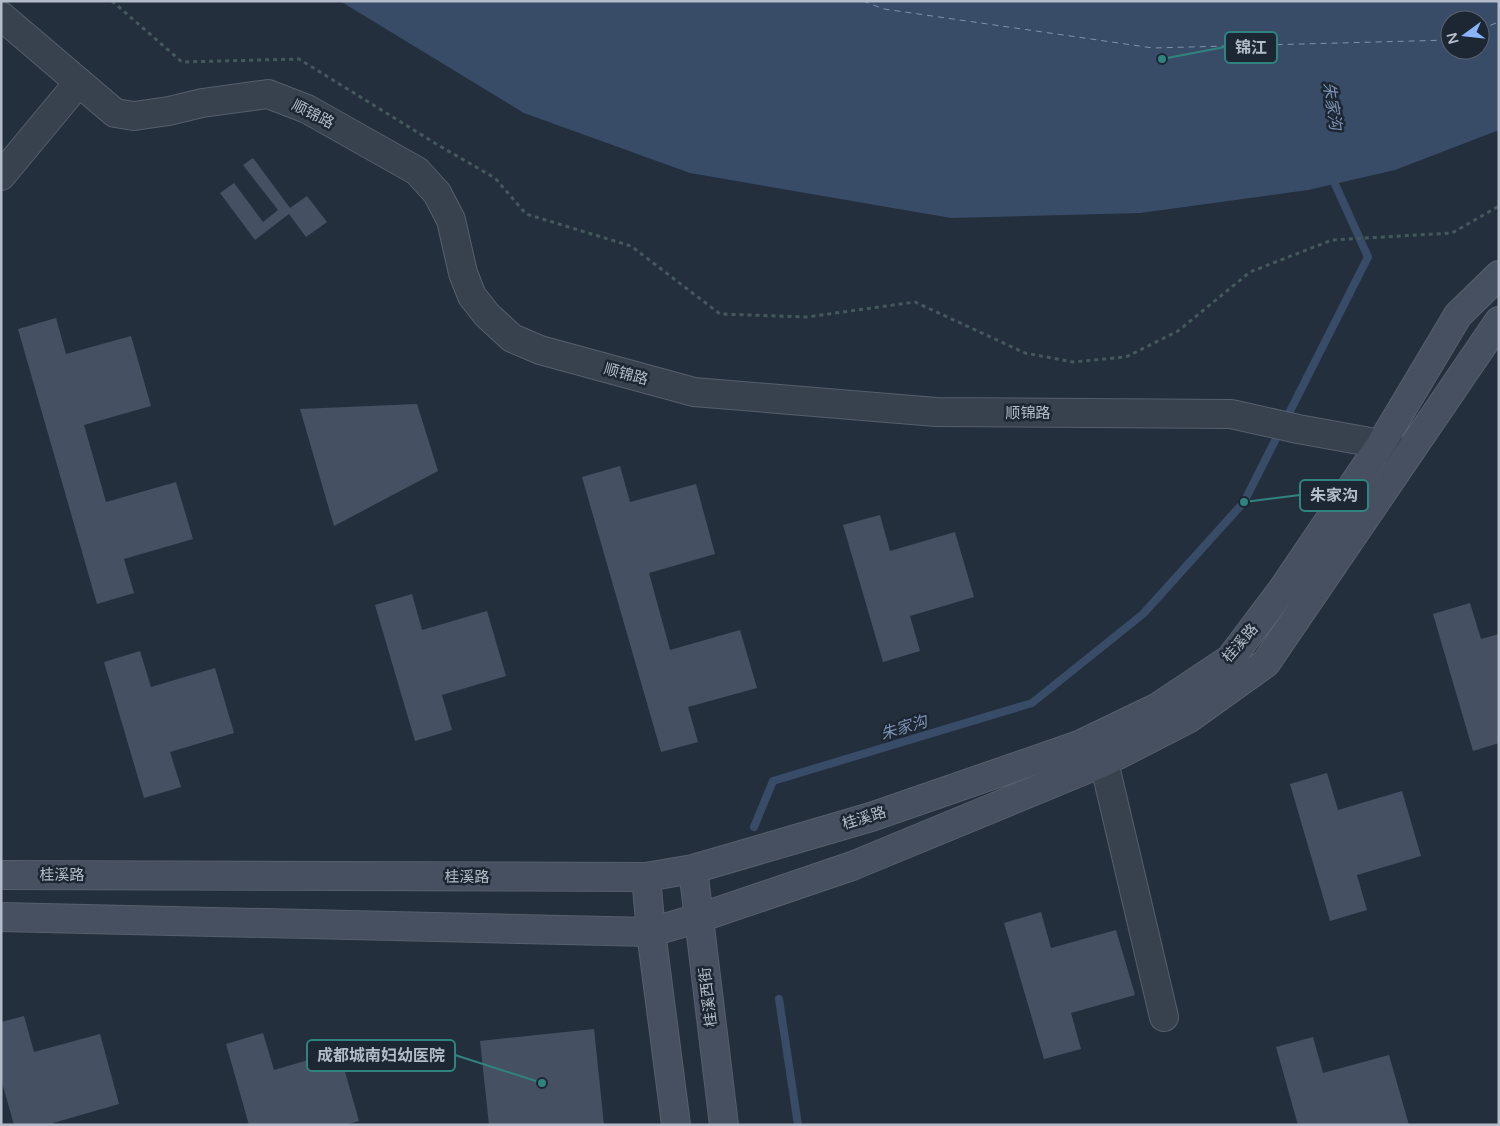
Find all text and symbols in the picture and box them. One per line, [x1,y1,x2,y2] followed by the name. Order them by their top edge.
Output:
[1440,10,1490,60] north arrow
[1443,31,1463,46] text: N
[1225,32,1277,63] callout: 锦江
[1235,38,1267,58] text: 锦江
[1318,81,1346,133] water label: 朱家沟
[289,96,337,132] street label: 顺锦路
[602,359,650,389] street label: 顺锦路
[1005,404,1051,422] street label: 顺锦路
[1300,480,1368,511] callout: 朱家沟
[1310,486,1358,506] text: 朱家沟
[1218,620,1262,666] street label: 桂溪路
[878,711,932,745] water label: 朱家沟
[840,803,888,833] street label: 桂溪路
[39,866,85,884] street label: 桂溪路
[444,868,490,886] street label: 桂溪路
[695,966,721,1028] street label: 桂溪西街
[307,1040,455,1071] callout: 成都城南妇幼医院
[317,1046,445,1066] text: 成都城南妇幼医院

